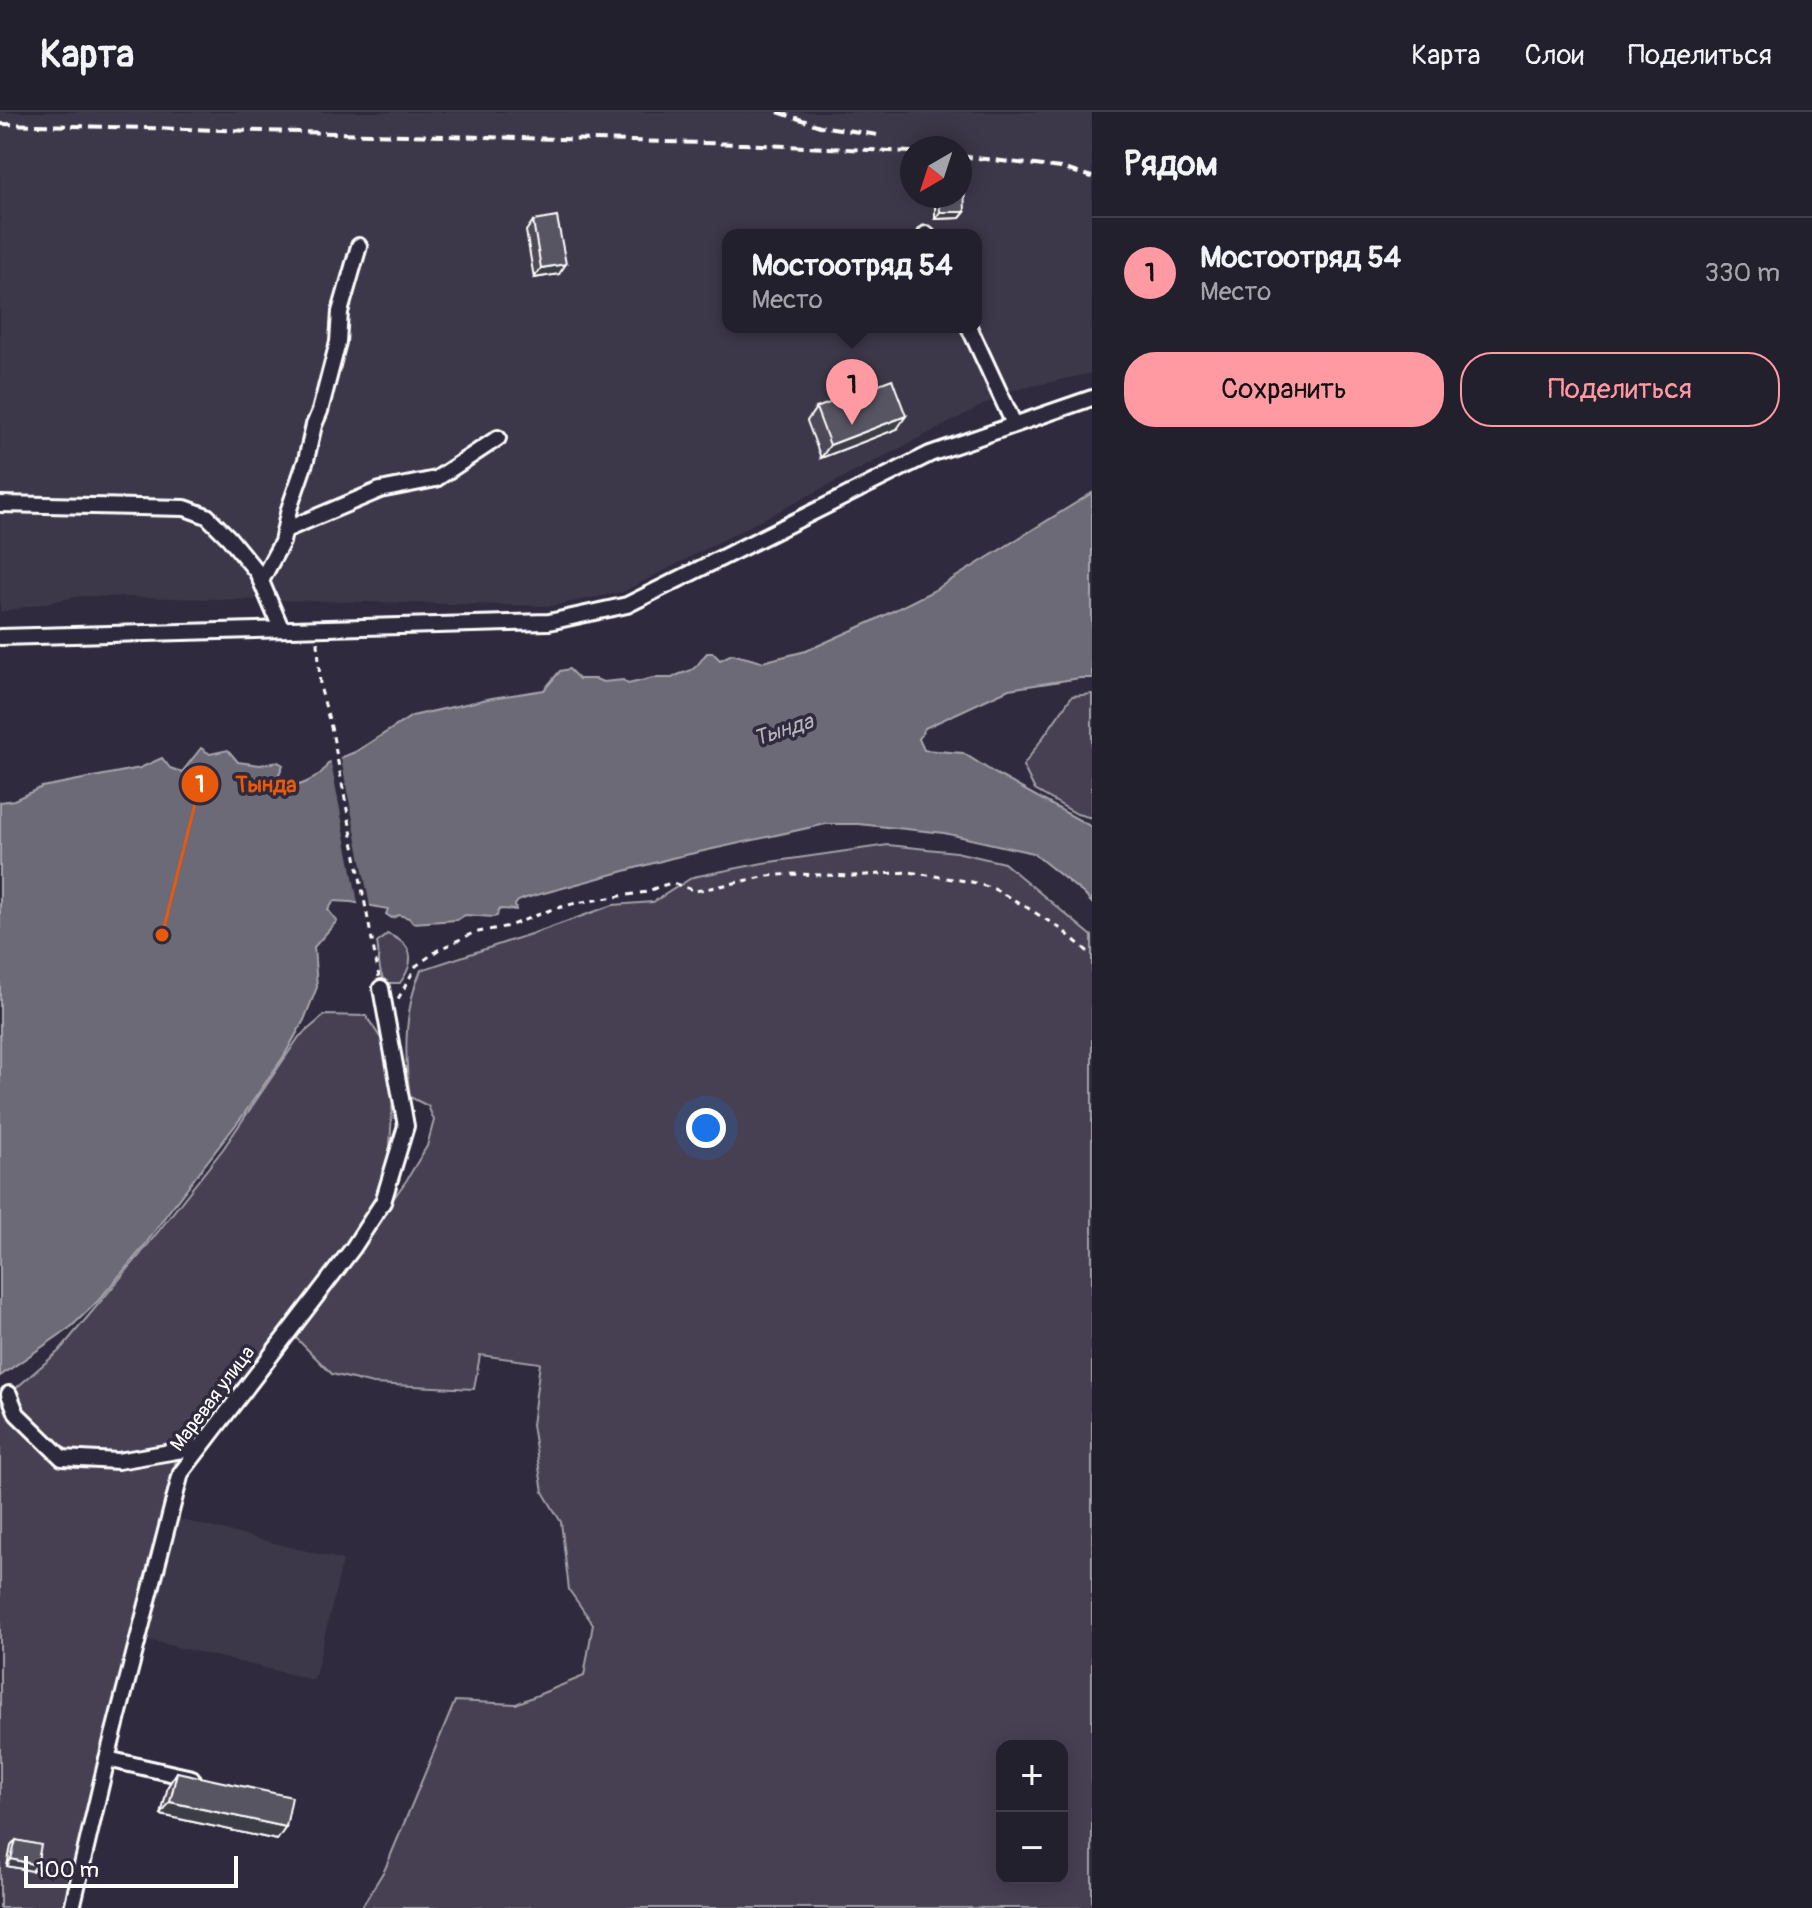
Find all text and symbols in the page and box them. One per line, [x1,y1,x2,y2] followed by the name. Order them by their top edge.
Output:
[40,31,134,79] text: Карта
[1411,38,1481,73] text: Карта
[1525,38,1584,73] text: Слои
[1628,38,1772,73] text: Поделиться
[900,136,972,208] north arrow
[1124,143,1218,186] text: Рядом
[722,229,982,333] popup
[1200,239,1401,276] text: Мостоотряд 54
[751,247,953,284] text: Мостоотряд 54
[1145,257,1155,289] text: 1
[1704,257,1780,289] text: 330 m
[1200,276,1271,308] text: Место
[751,284,823,316] text: Место
[1124,352,1444,427] button: Сохранить
[1460,352,1780,427] button: Поделиться
[826,359,878,425] pin: 1
[750,707,818,753] water label: Тында
[180,761,313,807] callout: Тында
[195,770,205,799] text: 1
[235,771,296,799] text: Тында
[686,1108,726,1148] your location
[165,1341,260,1456] street label: Маревая улица
[996,1740,1068,1884] map controls
[996,1740,1068,1812] button: +
[996,1812,1068,1884] button: −
[24,1852,238,1888] scale bar
[36,1856,99,1884] text: 100 m

